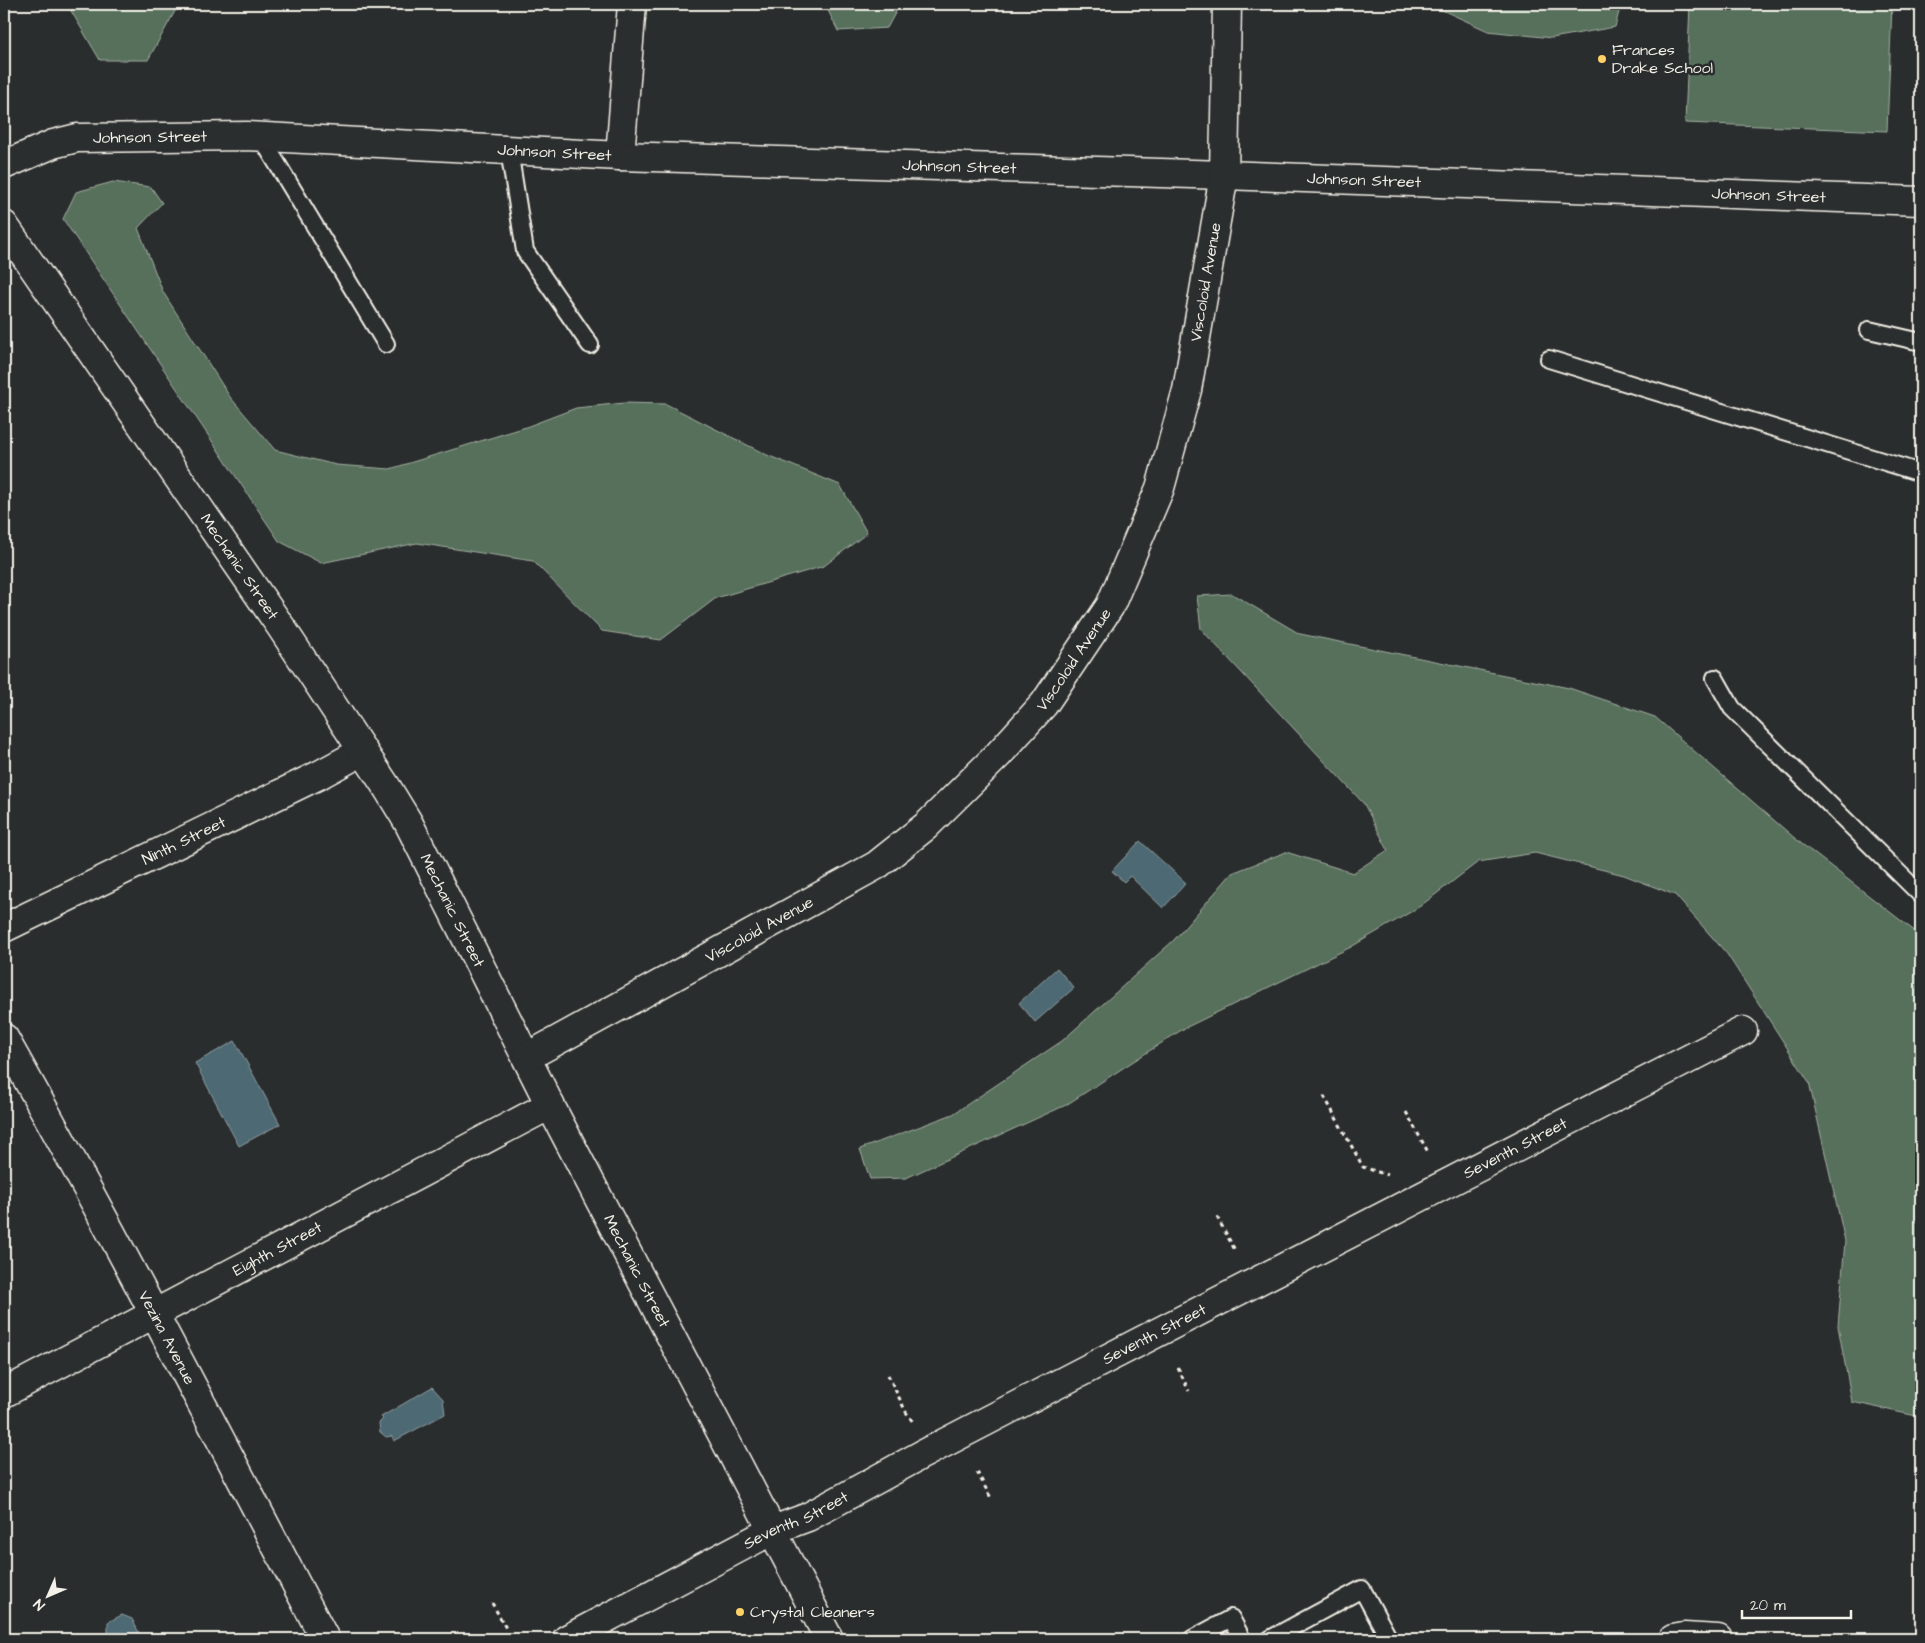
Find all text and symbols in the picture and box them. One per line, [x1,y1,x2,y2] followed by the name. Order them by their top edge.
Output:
[1612,39,1713,79] place label: Frances Drake School
[1596,53,1608,65] marker: Frances Drake School
[93,125,208,149] street label: Johnson Street
[497,138,613,167] street label: Johnson Street
[902,154,1017,179] street label: Johnson Street
[1307,167,1422,193] street label: Johnson Street
[1711,182,1827,208] street label: Johnson Street
[1185,221,1227,343] street label: Viscoloid Avenue
[195,509,284,625] street label: Mechanic Street
[1031,603,1117,716] street label: Viscoloid Avenue
[138,811,230,870] street label: Ninth Street
[415,850,490,972] street label: Mechanic Street
[701,891,818,968] street label: Viscoloid Avenue
[1460,1112,1571,1184] street label: Seventh Street
[598,1211,676,1332] street label: Mechanic Street
[229,1216,326,1281] street label: Eighth Street
[133,1287,201,1389] street label: Vezina Avenue
[1099,1298,1211,1370] street label: Seventh Street
[739,1486,853,1555] street label: Seventh Street
[22,1570,72,1620] north arrow
[1742,1588,1851,1620] scale bar
[29,1594,50,1615] text: N
[1750,1595,1786,1616] text: 20 m
[750,1601,875,1624] place label: Crystal Cleaners
[734,1606,746,1618] marker: Crystal Cleaners

